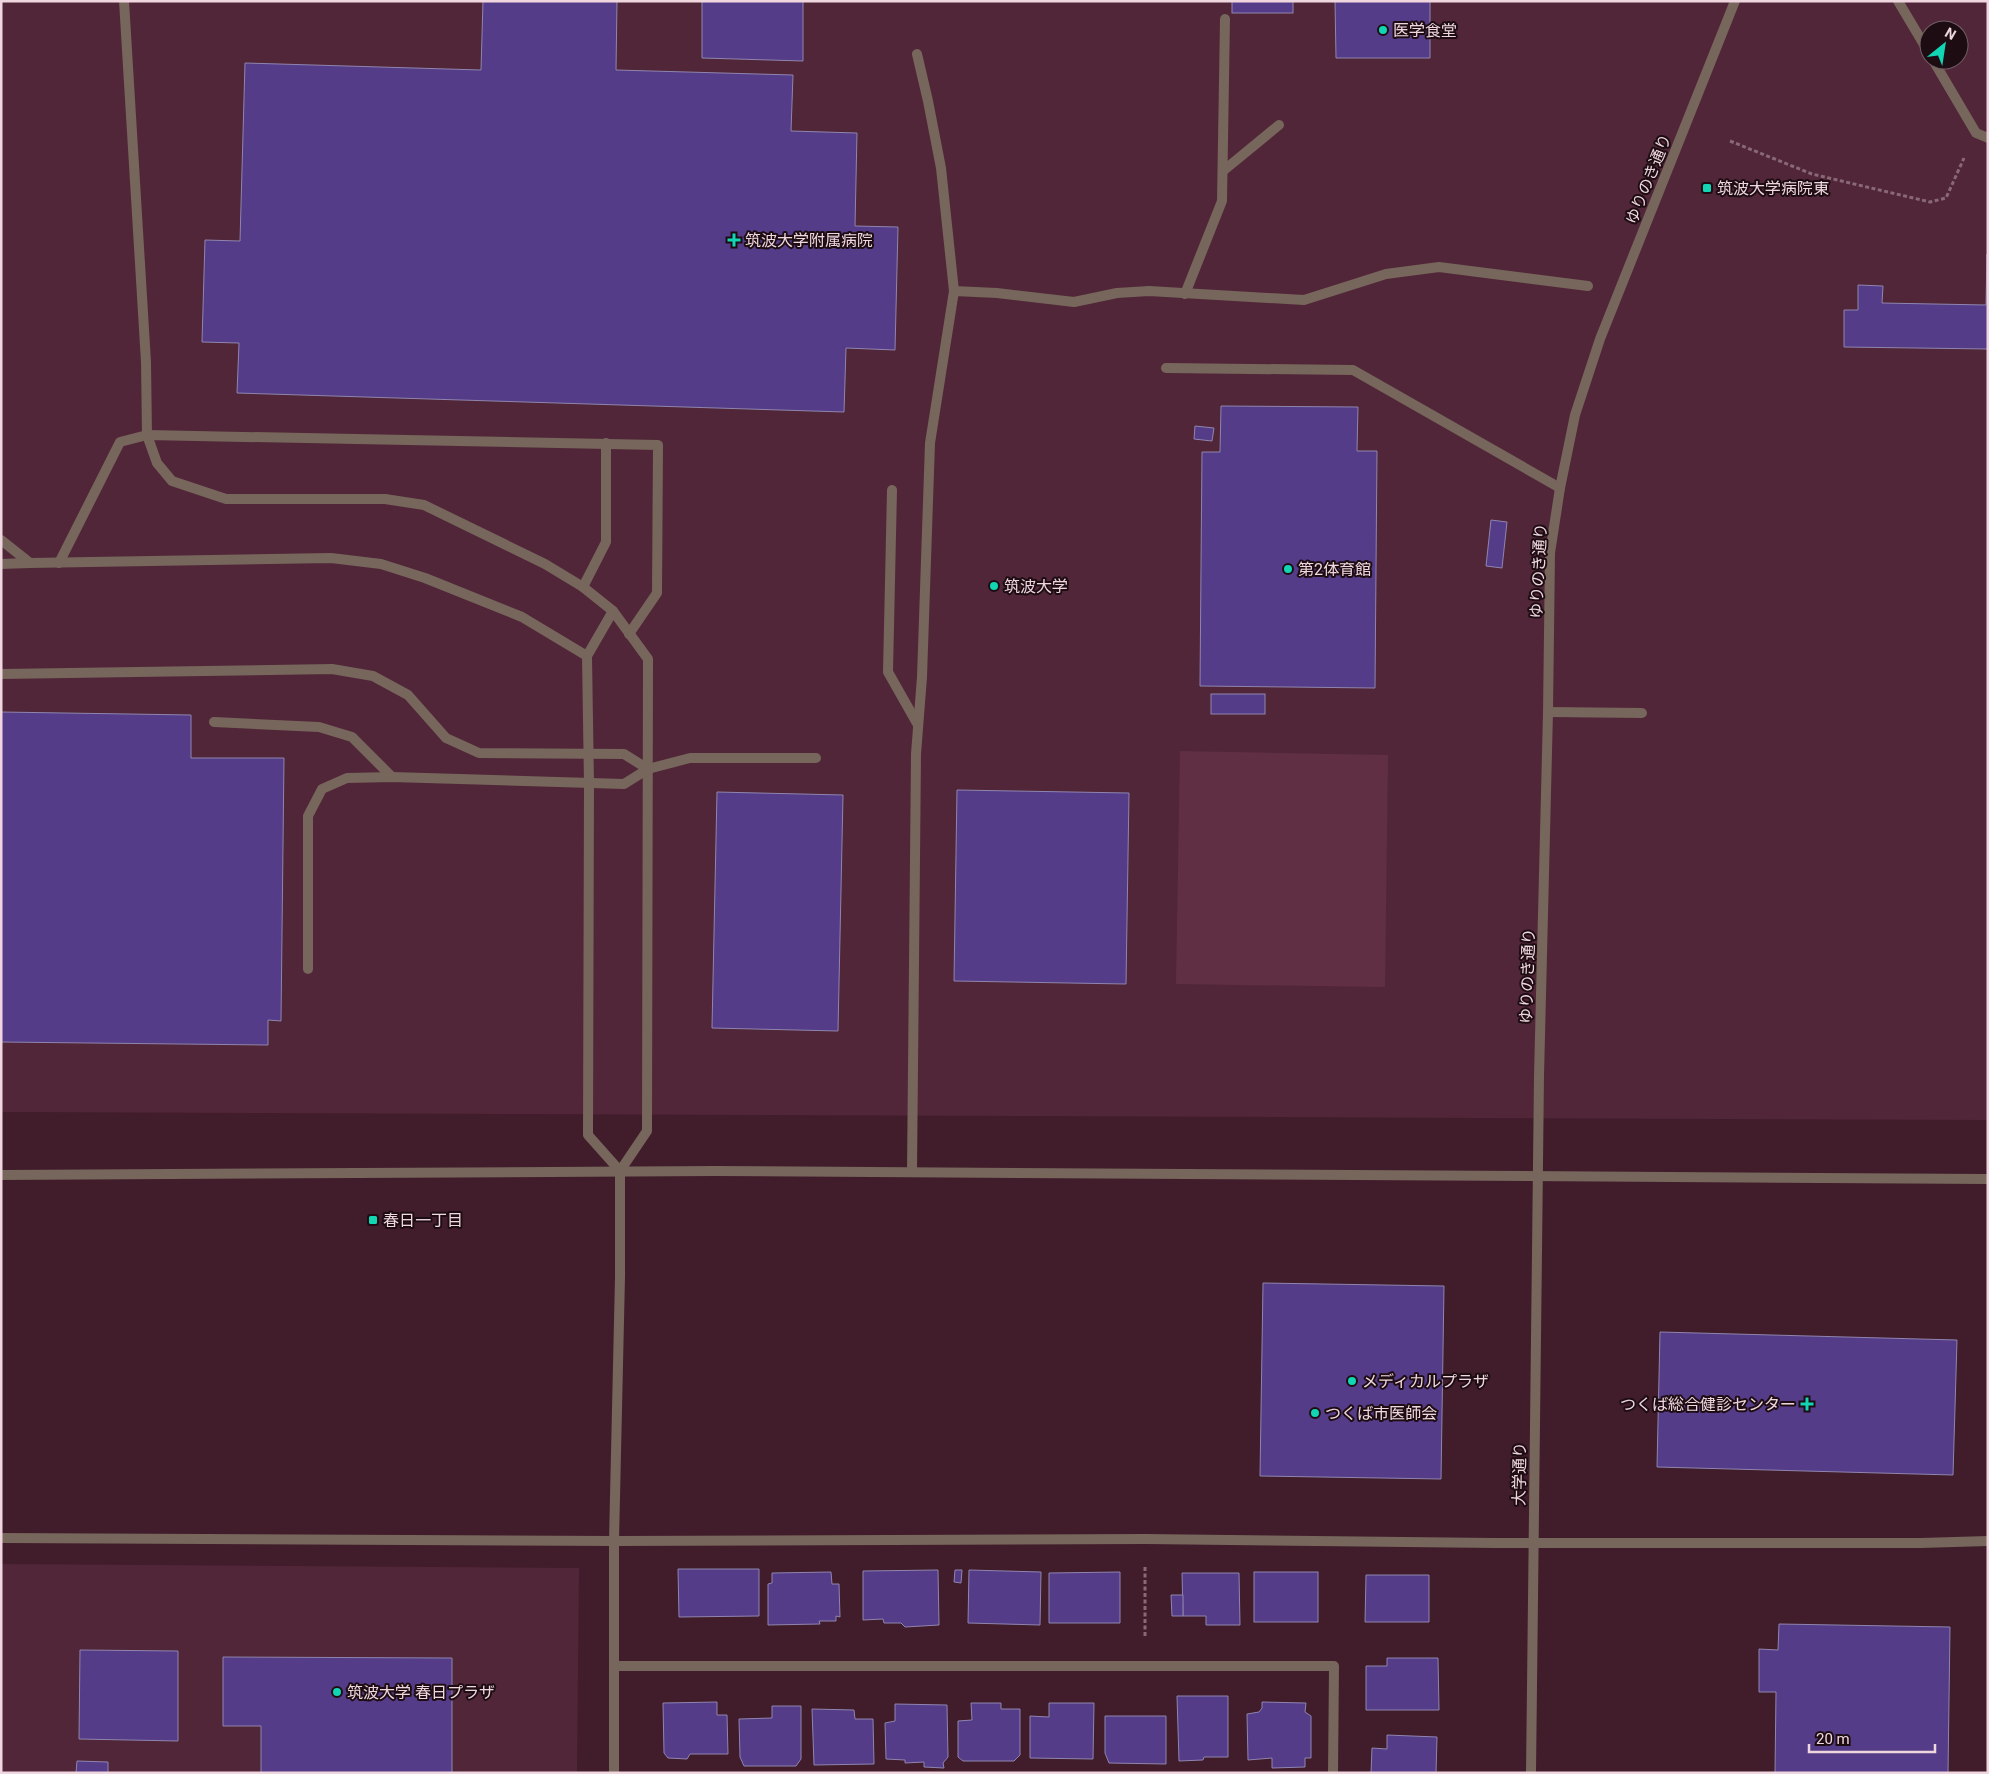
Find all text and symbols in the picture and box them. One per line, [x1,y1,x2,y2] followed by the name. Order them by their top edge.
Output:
[1919,20,1969,70] north arrow
[1393,21,1457,40] place label: 医学食堂
[1377,24,1389,36] marker: 医学食堂
[1942,24,1959,43] text: N
[1622,131,1675,227] street label: ゆりのき通り
[1717,179,1829,198] place label: 筑波大学病院東
[1701,182,1713,194] marker: 筑波大学病院東
[745,231,873,250] place label: 筑波大学附属病院
[727,233,741,247] marker: 筑波大学附属病院
[1527,523,1550,619] street label: ゆりのき通り
[1298,560,1371,579] place label: 第2体育館
[1282,563,1294,575] marker: 第2体育館
[1004,577,1068,596] place label: 筑波大学
[988,580,1000,592] marker: 筑波大学
[1516,928,1539,1024] street label: ゆりのき通り
[383,1211,463,1230] place label: 春日一丁目
[367,1214,379,1226] marker: 春日一丁目
[1362,1372,1489,1391] place label: メディカルプラザ
[1346,1375,1358,1387] marker: メディカルプラザ
[1620,1395,1796,1414] place label: つくば総合健診センター
[1800,1397,1814,1411] marker: つくば総合健診センター
[1325,1404,1437,1423] place label: つくば市医師会
[1309,1407,1321,1419] marker: つくば市医師会
[1509,1442,1530,1506] street label: 大学通り
[347,1683,495,1702] place label: 筑波大学 春日プラザ
[331,1686,343,1698] marker: 筑波大学 春日プラザ
[1809,1722,1935,1754] scale bar
[1816,1730,1850,1748] text: 20 m

